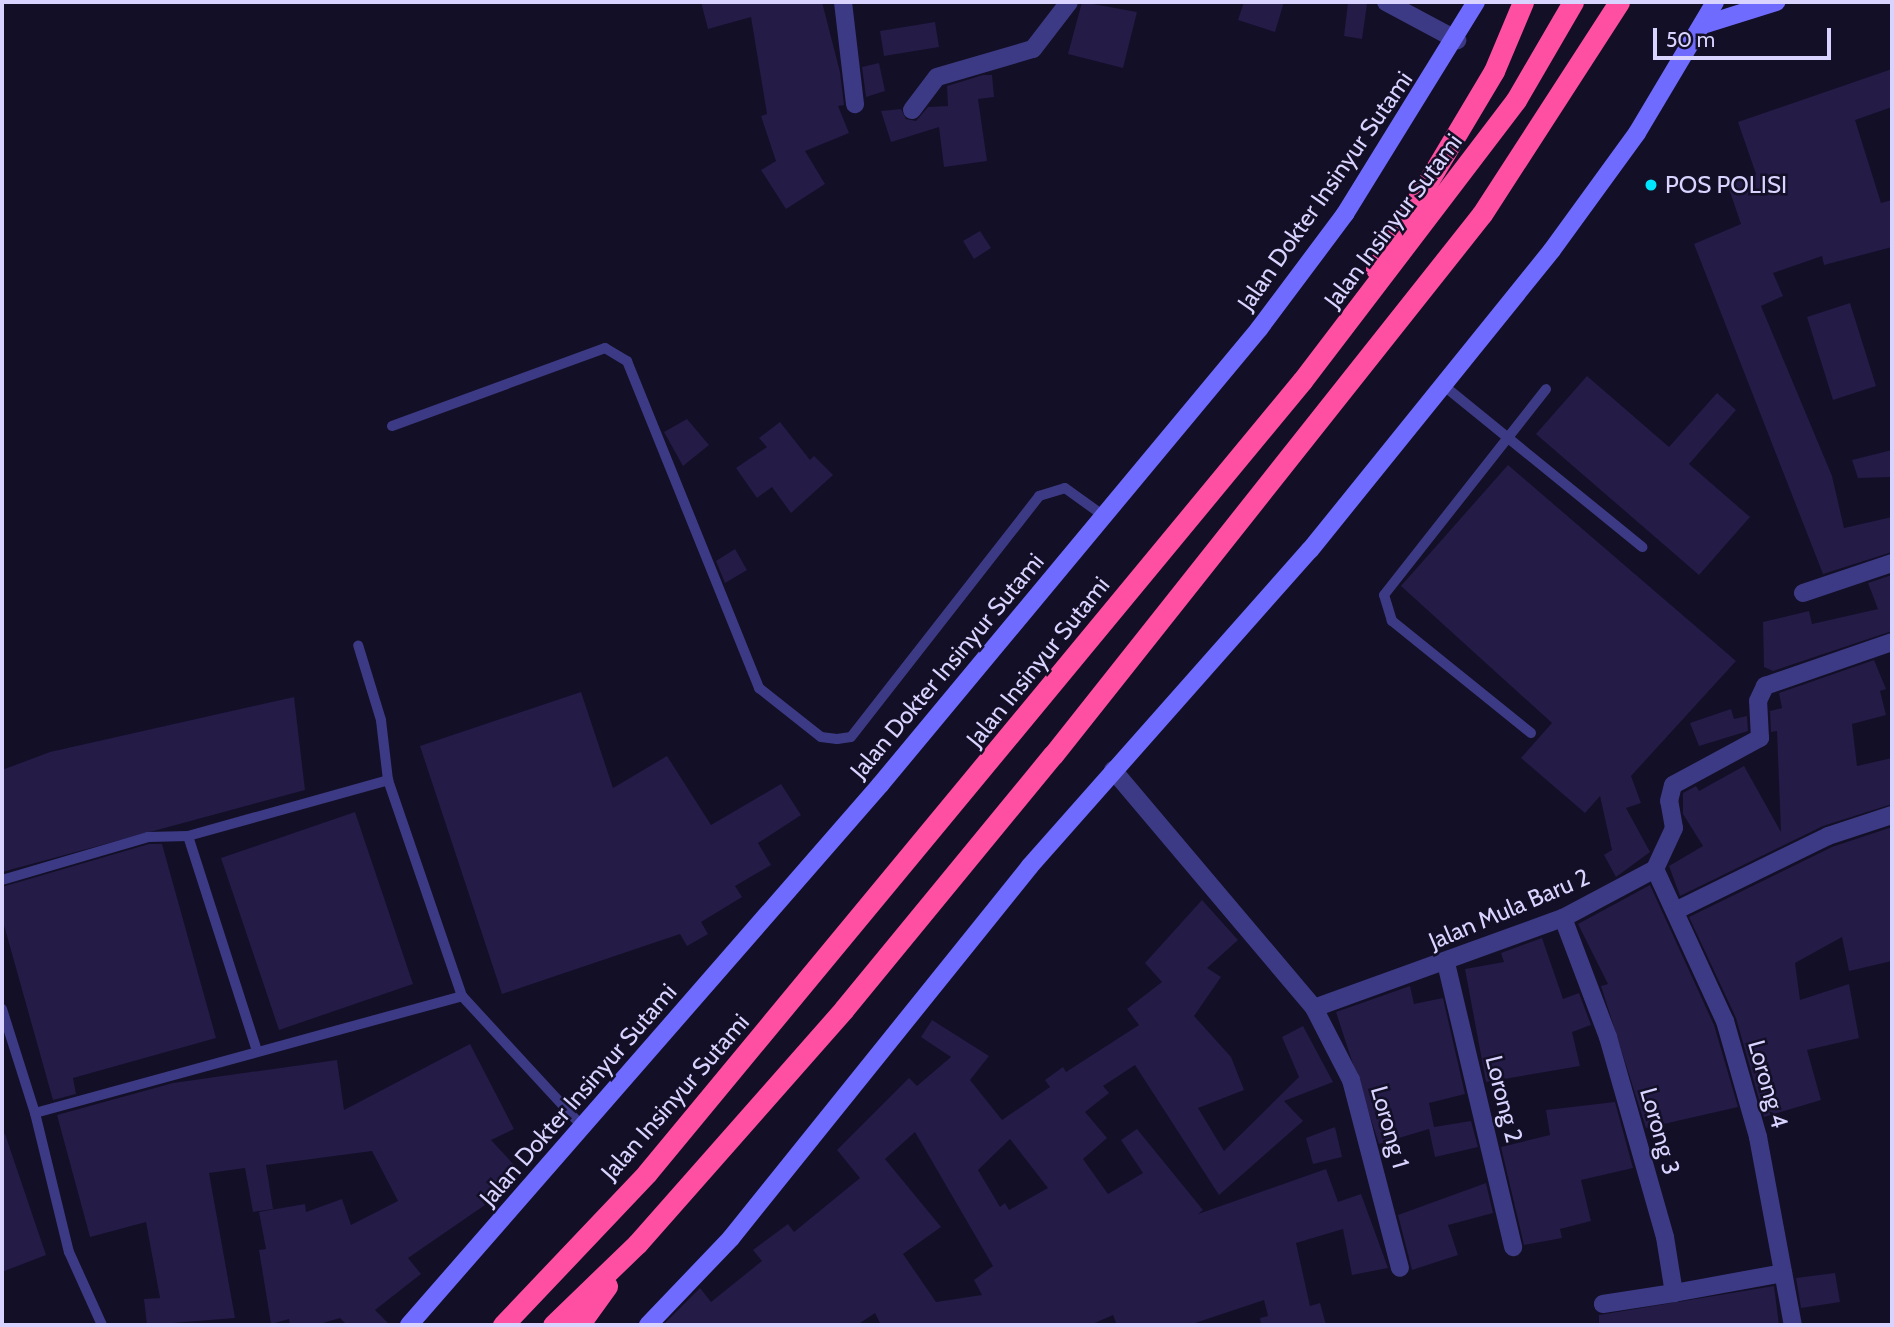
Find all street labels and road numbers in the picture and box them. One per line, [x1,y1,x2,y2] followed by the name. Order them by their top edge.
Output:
[1231,66,1419,316] street label: Jalan Dokter Insinyur Sutami
[1318,128,1468,314] street label: Jalan Insinyur Sutami
[844,547,1050,785] street label: Jalan Dokter Insinyur Sutami
[961,571,1115,753] street label: Jalan Insinyur Sutami
[1424,862,1594,956] street label: Jalan Mula Baru 2
[474,978,682,1212] street label: Jalan Dokter Insinyur Sutami
[595,1008,755,1186] street label: Jalan Insinyur Sutami
[1742,1037,1794,1131] street label: Lorong 4
[1479,1052,1529,1146] street label: Lorong 2
[1365,1083,1415,1171] street label: Lorong 1
[1634,1084,1686,1178] street label: Lorong 3

